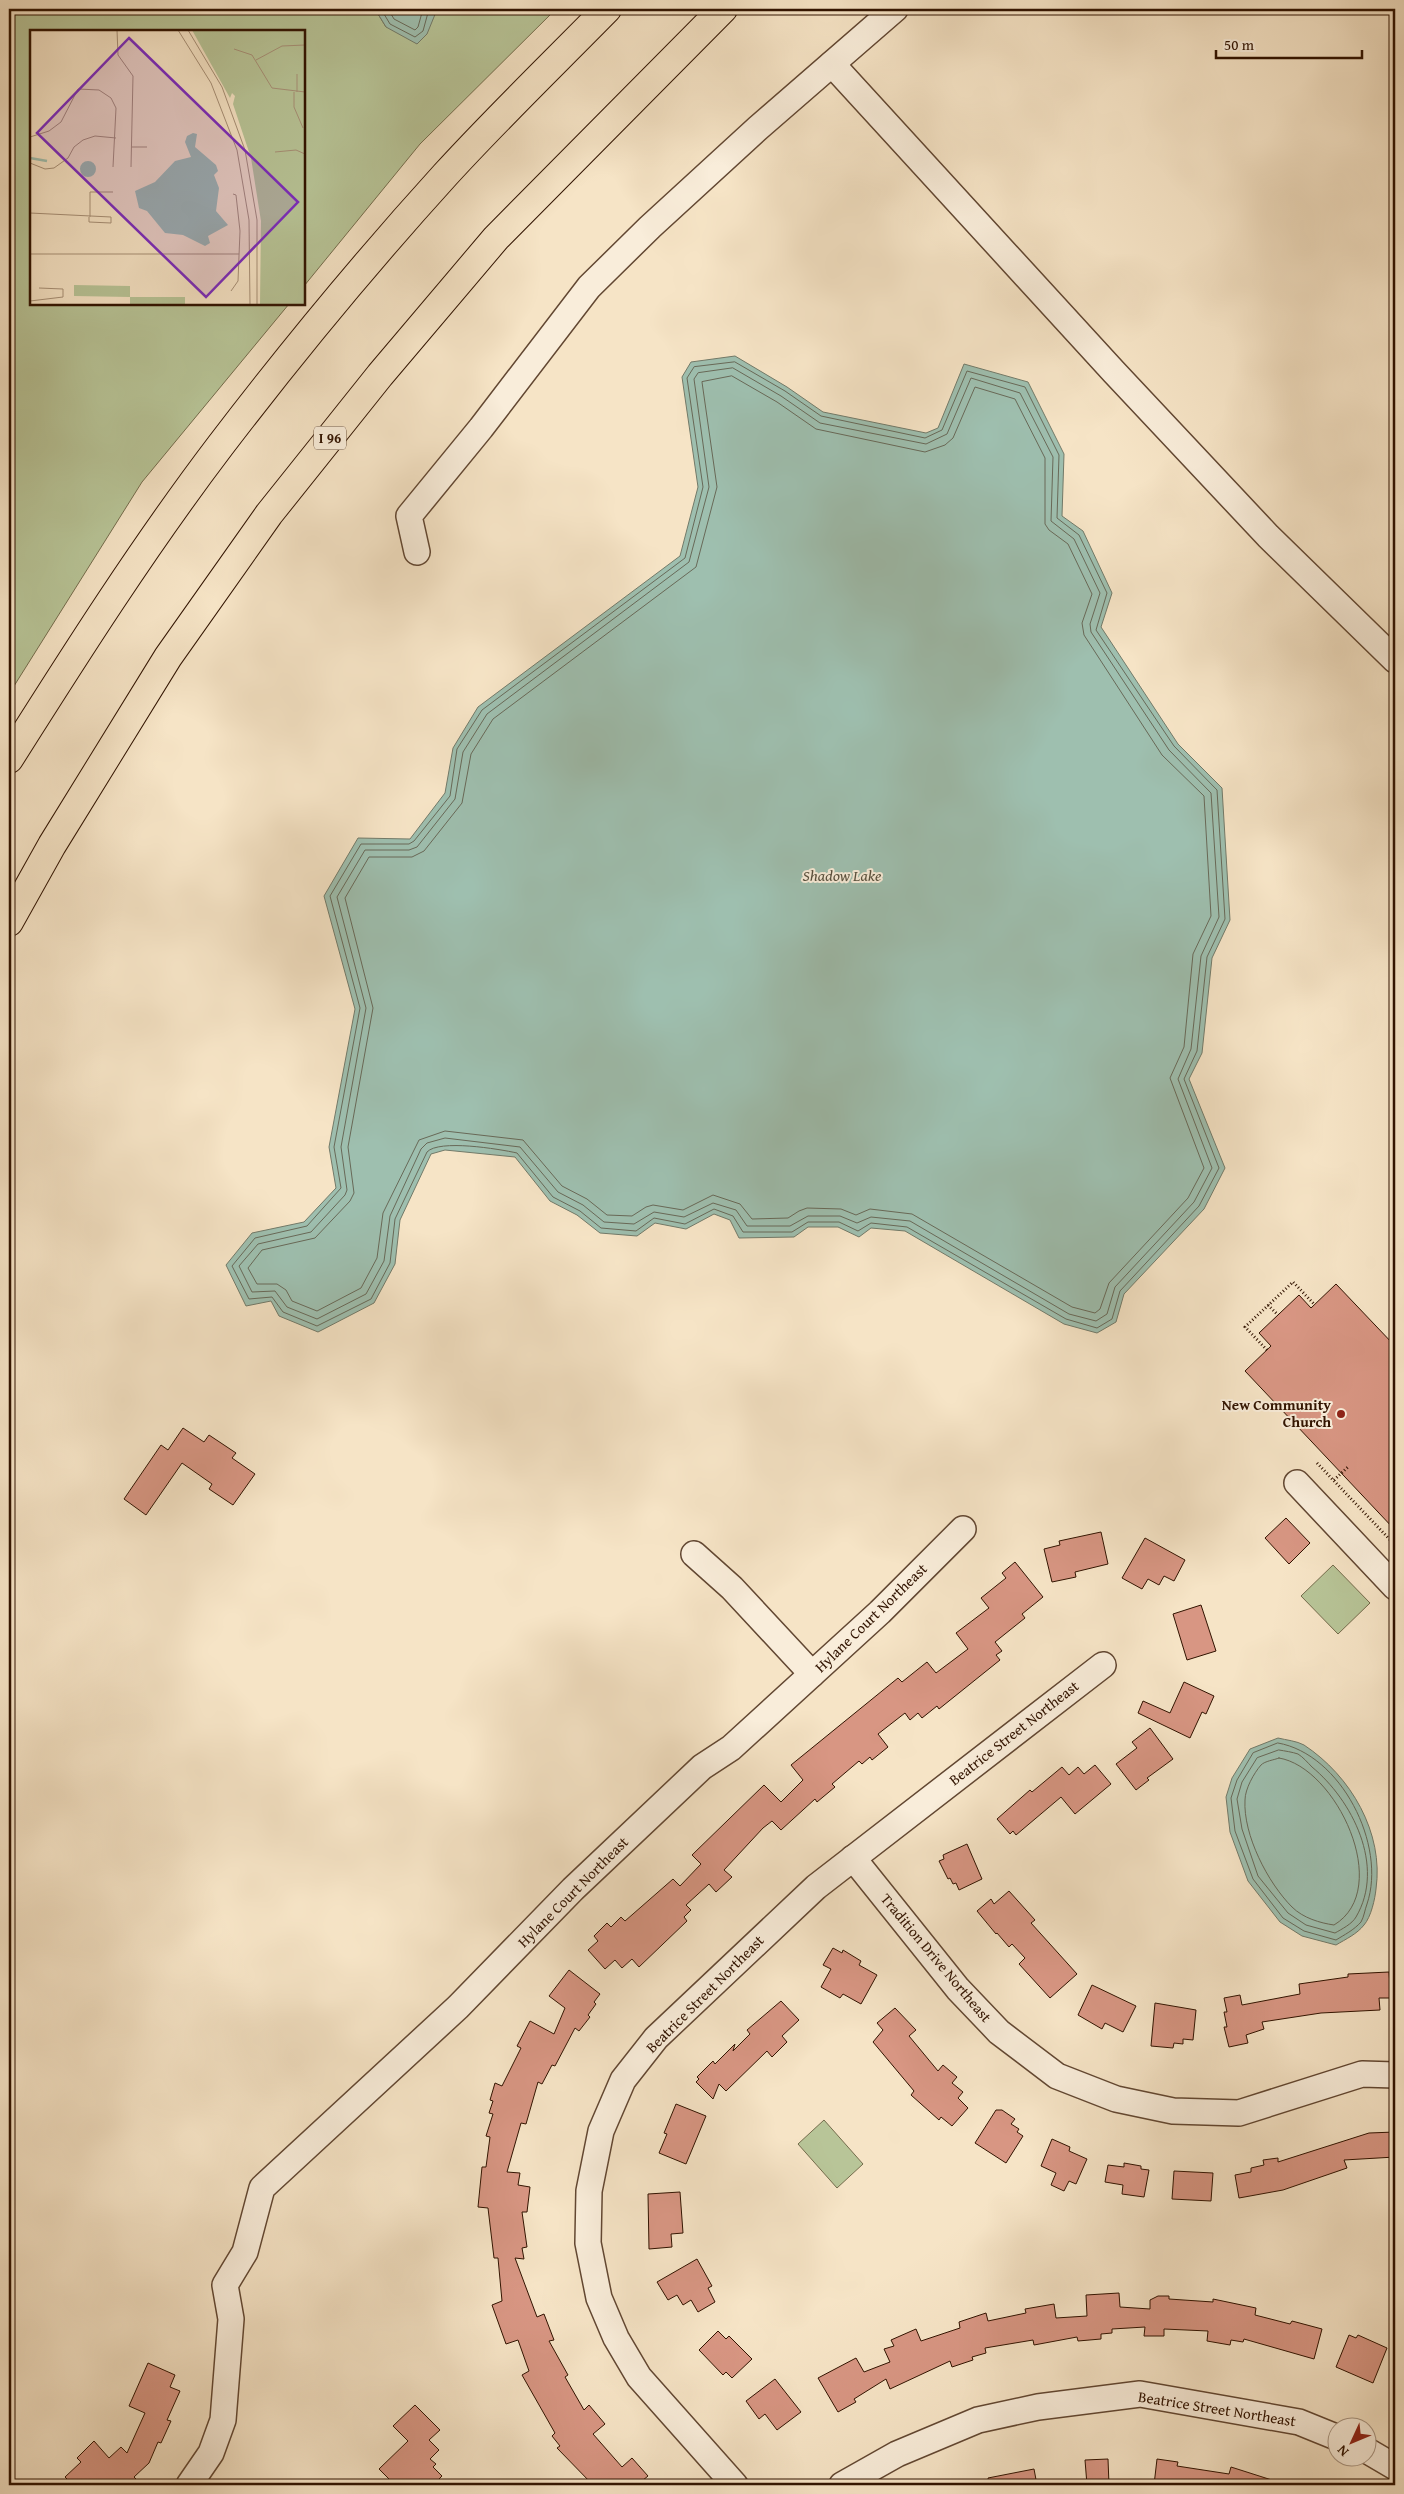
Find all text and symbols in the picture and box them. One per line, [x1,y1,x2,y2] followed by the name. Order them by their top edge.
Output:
[1216,28,1363,60] scale bar
[30,30,305,305] inset map
[1224,34,1255,55] text: 50 m
[314,426,346,449] road number: I 96
[803,863,882,887] water label: Shadow Lake
[1222,1394,1331,1432] place label: New Community Church
[1335,1408,1347,1420] marker: New Community Church
[810,1558,932,1677] street label: Hylane Court Northeast
[944,1675,1083,1790] street label: Beatrice Street Northeast
[513,1831,633,1952] street label: Hylane Court Northeast
[876,1889,997,2027] street label: Tradition Drive Northeast
[641,1929,769,2057] street label: Beatrice Street Northeast
[1137,2386,1298,2431] street label: Beatrice Street Northeast
[1326,2416,1376,2466] north arrow
[1332,2440,1353,2461] text: N

